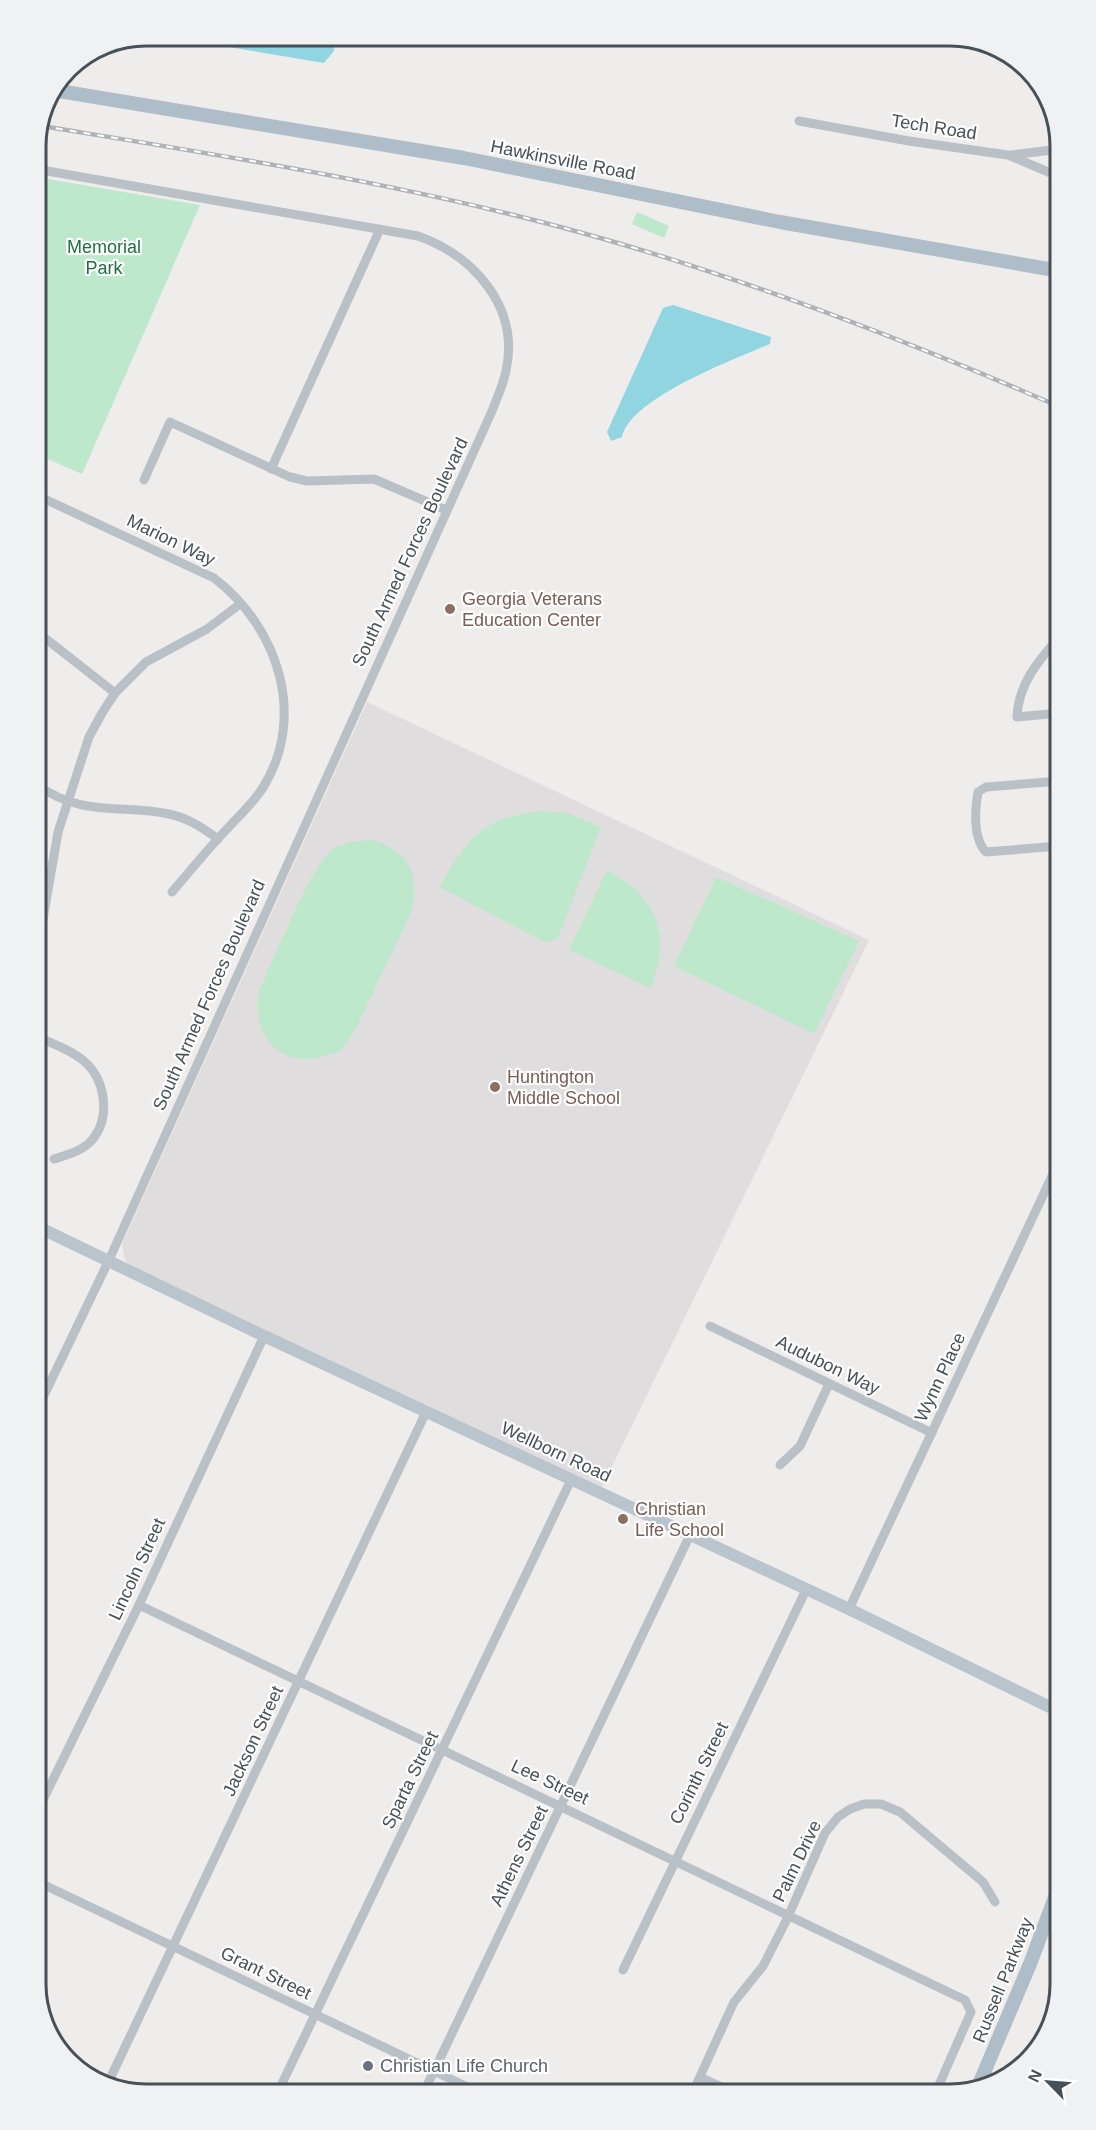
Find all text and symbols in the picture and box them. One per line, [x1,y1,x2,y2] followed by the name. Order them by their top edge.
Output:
[890,110,978,144] street label: Tech Road
[489,136,637,184] street label: Hawkinsville Road
[67,237,141,278] park label: Memorial Park
[348,434,472,670] street label: South Armed Forces Boulevard
[124,510,218,570] street label: Marion Way
[462,589,602,630] place label: Georgia Veterans Education Center
[443,602,457,616] marker: Georgia Veterans Education Center
[149,877,269,1113] street label: South Armed Forces Boulevard
[507,1067,620,1108] place label: Huntington Middle School
[488,1080,502,1094] marker: Huntington Middle School
[911,1329,969,1425] street label: Wynn Place
[773,1331,883,1399] street label: Audubon Way
[498,1418,614,1486] street label: Wellborn Road
[635,1499,724,1540] place label: Christian Life School
[616,1512,630,1526] marker: Christian Life School
[105,1515,169,1623] street label: Lincoln Street
[219,1683,287,1799] street label: Jackson Street
[666,1719,732,1827] street label: Corinth Street
[378,1728,442,1832] street label: Sparta Street
[508,1755,592,1809] street label: Lee Street
[486,1803,552,1909] street label: Athens Street
[769,1817,825,1905] street label: Palm Drive
[969,1915,1037,2045] street label: Russell Parkway
[218,1943,314,2003] street label: Grant Street
[1018,2052,1078,2112] north arrow
[380,2056,548,2076] place label: Christian Life Church
[361,2059,375,2073] marker: Christian Life Church
[1025,2067,1045,2085] text: N

